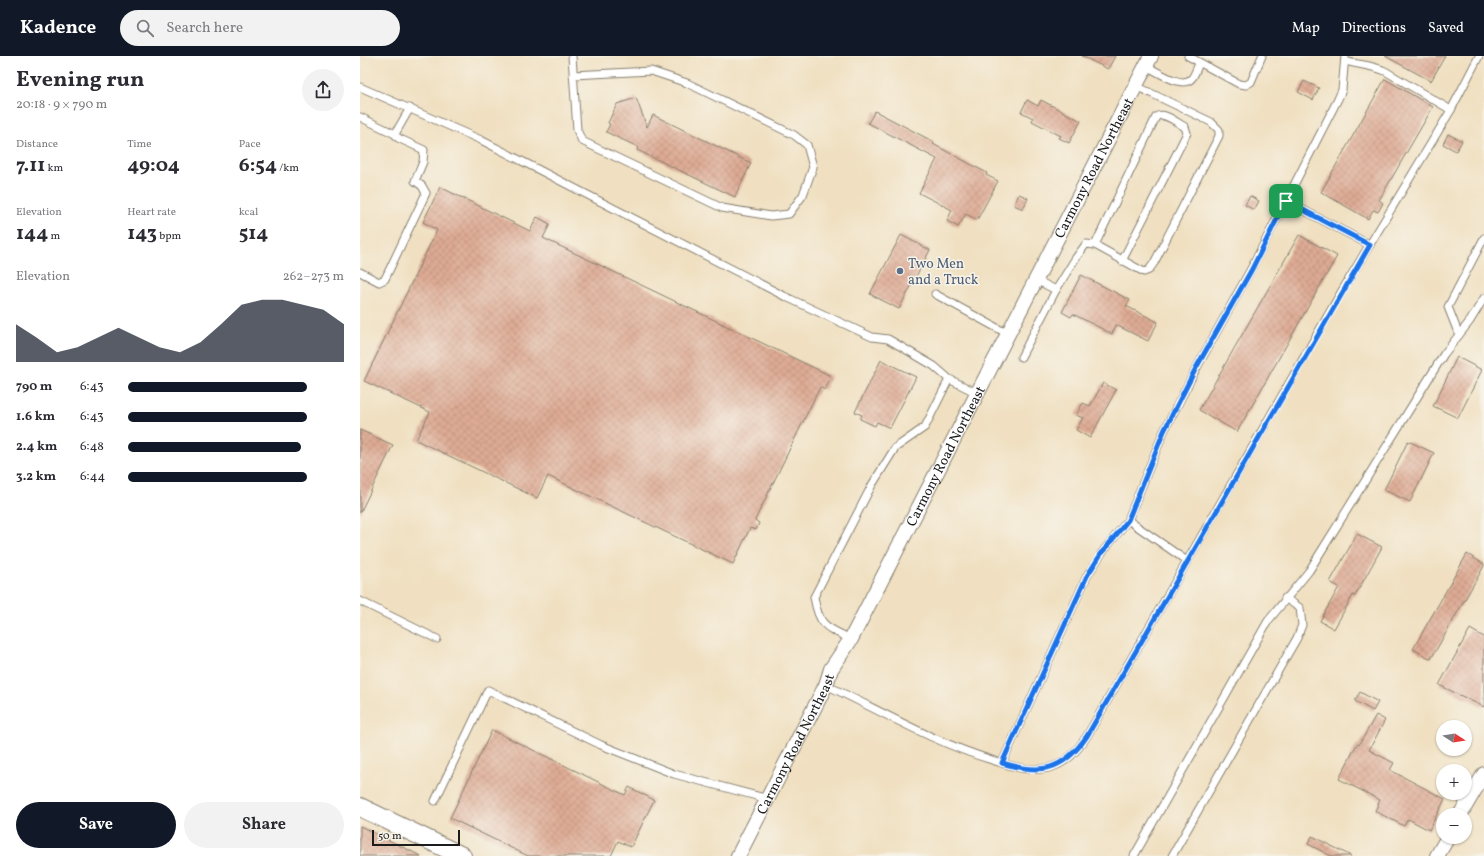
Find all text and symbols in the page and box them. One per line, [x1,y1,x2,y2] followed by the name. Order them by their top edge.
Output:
[120,10,400,46] search box
[20,15,96,41] text: Kadence
[134,17,156,39] icon: search
[166,18,243,39] text: Search here
[1292,19,1320,38] text: Map
[1342,19,1406,38] text: Directions
[1428,19,1464,38] text: Saved
[16,65,145,96] text: Evening run
[302,69,344,111] button: share
[1051,95,1139,242] street label: Carmony Road Northeast
[16,96,107,114] text: 20:18 · 9 × 790 m
[16,137,58,152] text: Distance
[127,137,151,152] text: Time
[239,137,261,152] text: Pace
[16,152,45,180] text: 7.11
[127,152,180,180] text: 49:04
[239,152,277,180] text: 6:54
[45,161,63,176] text: km
[277,161,299,176] text: /km
[1269,184,1303,218] pin
[1275,190,1297,212] icon: arrive
[16,205,62,220] text: Elevation
[127,205,176,220] text: Heart rate
[239,205,258,220] text: kcal
[16,220,48,248] text: 144
[127,220,157,248] text: 143
[239,220,268,248] text: 514
[48,229,60,244] text: m
[157,229,181,244] text: bpm
[908,255,979,290] place label: Two Men and a Truck
[895,266,905,276] marker: Two Men and a Truck
[16,268,70,286] text: Elevation
[283,268,344,286] text: 262–273 m
[16,378,52,396] text: 790 m
[80,378,104,396] text: 6:43
[902,383,991,530] street label: Carmony Road Northeast
[16,408,55,426] text: 1.6 km
[80,408,104,426] text: 6:43
[16,438,57,456] text: 2.4 km
[80,438,104,456] text: 6:48
[16,468,56,486] text: 3.2 km
[80,468,105,486] text: 6:44
[753,672,840,818] street label: Carmony Road Northeast
[1436,720,1472,756] north arrow
[1436,720,1472,844] map controls
[1436,764,1472,800] button: +
[16,802,176,848] button: Save
[184,802,344,848] button: Share
[1436,808,1472,844] button: −
[372,828,460,847] scale bar
[378,829,402,844] text: 50 m

